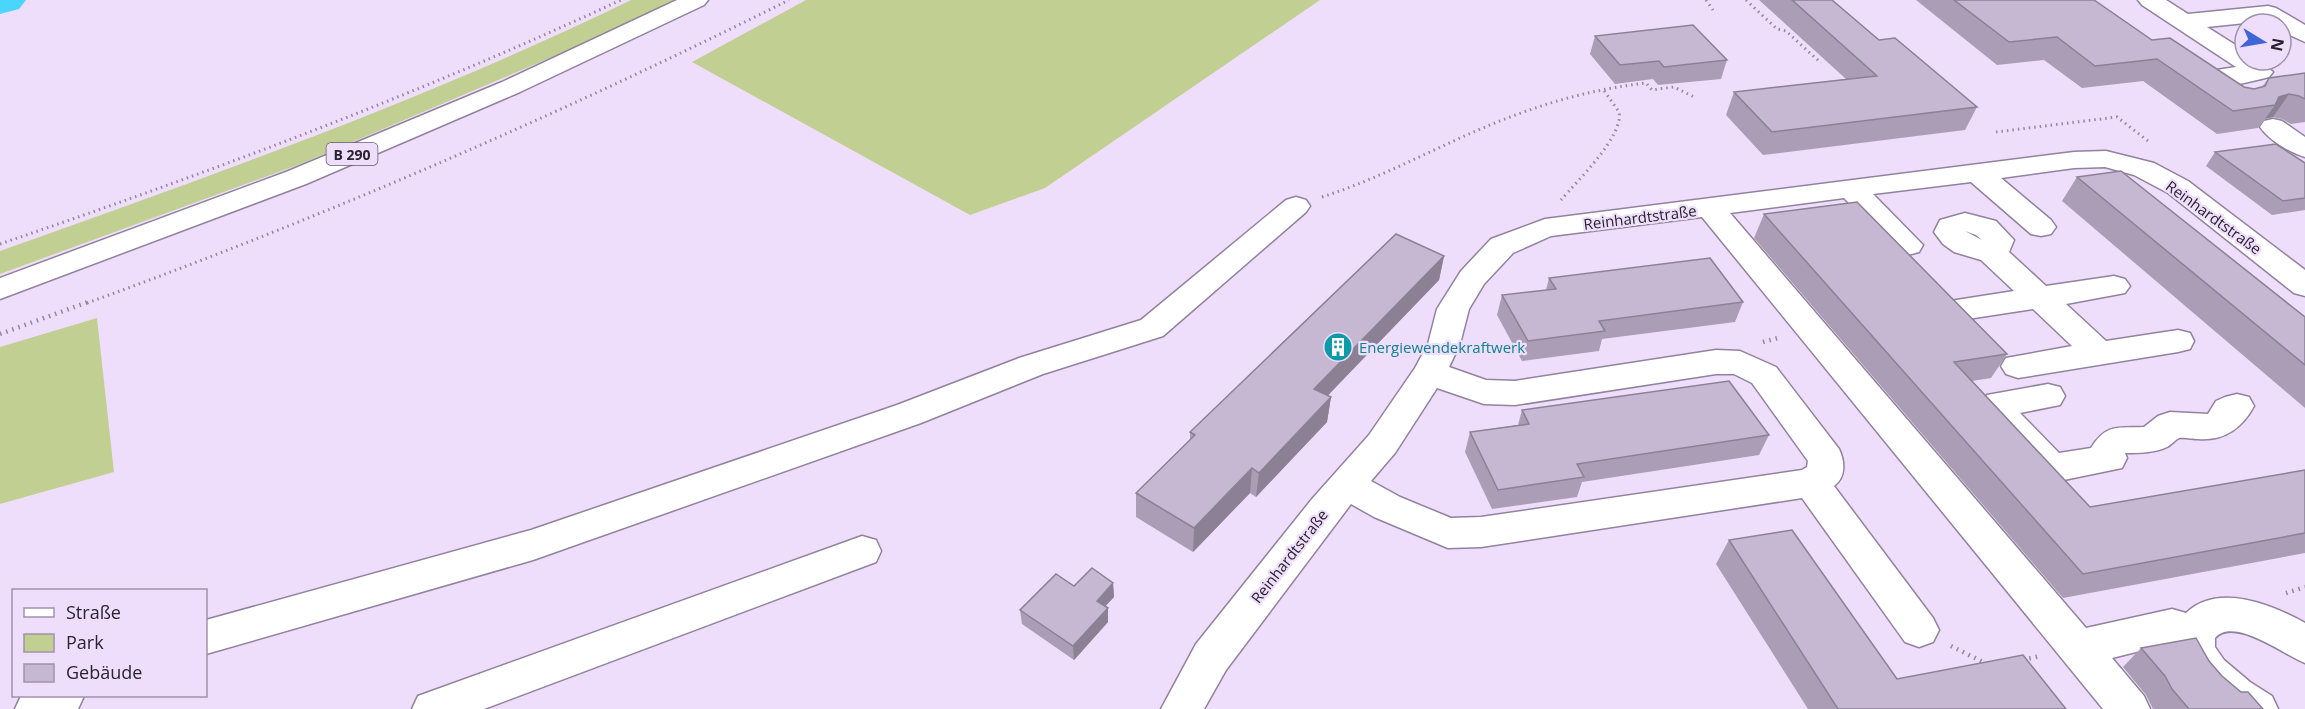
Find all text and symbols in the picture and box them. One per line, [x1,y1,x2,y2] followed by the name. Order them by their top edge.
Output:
[2233,12,2293,72] north arrow
[2266,36,2290,53] text: N
[326,143,378,165] road number: B 290
[2162,176,2266,258] street label: Reinhardtstraße
[1582,200,1698,234] street label: Reinhardtstraße
[1322,331,1354,363] building icon: Energiewendekraftwerk
[1359,337,1525,357] place label: Energiewendekraftwerk
[1246,505,1332,607] street label: Reinhardtstraße
[12,589,207,697] legend
[66,600,121,624] text: Straße
[66,630,104,654] text: Park
[66,660,142,684] text: Gebäude

